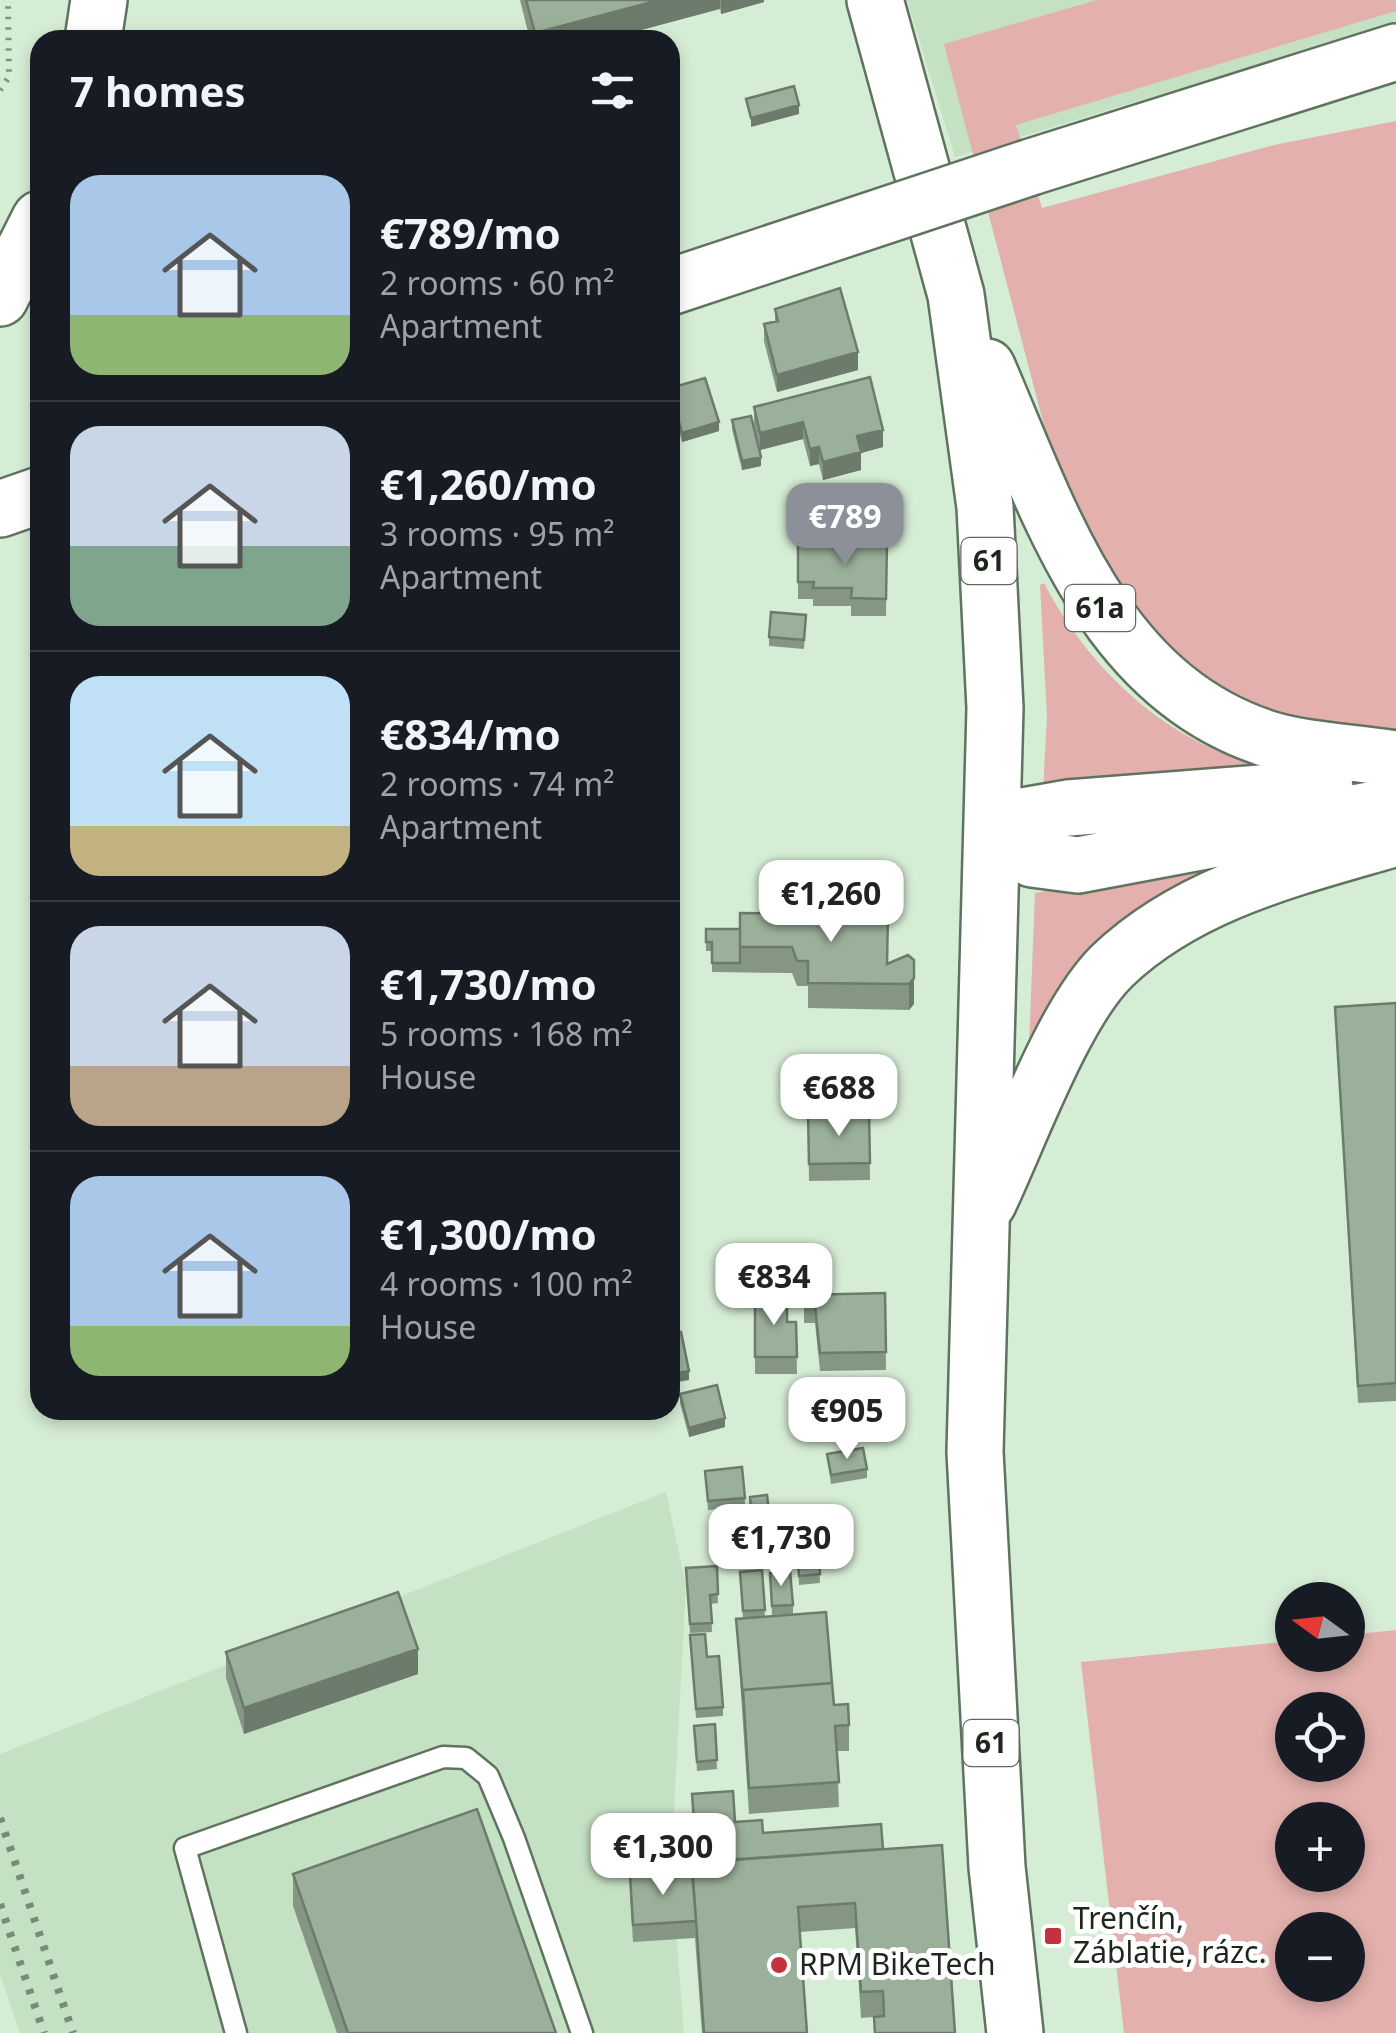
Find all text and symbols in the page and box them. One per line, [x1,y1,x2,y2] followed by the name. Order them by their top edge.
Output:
[70,62,246,119] text: 7 homes
[585,63,640,118] icon: filters
[380,204,561,261] text: €789/mo
[150,215,270,335] icon: home
[380,261,614,304] text: 2 rooms · 60 m²
[380,304,542,347] text: Apartment
[380,455,597,512] text: €1,260/mo
[150,466,270,586] icon: home
[786,483,904,568] pin: €789
[808,494,882,537] text: €789
[380,512,614,555] text: 3 rooms · 95 m²
[962,538,1016,584] road number: 61
[380,555,542,598] text: Apartment
[1065,585,1135,631] road number: 61a
[380,705,561,762] text: €834/mo
[150,716,270,836] icon: home
[380,762,614,805] text: 2 rooms · 74 m²
[380,805,542,848] text: Apartment
[750,860,912,945] pin: €1,260
[781,871,881,914] text: €1,260
[380,955,597,1012] text: €1,730/mo
[150,966,270,1086] icon: home
[380,1012,633,1055] text: 5 rooms · 168 m²
[780,1054,898,1139] pin: €688
[380,1055,476,1098] text: House
[802,1065,876,1108] text: €688
[380,1205,597,1262] text: €1,300/mo
[150,1216,270,1336] icon: home
[715,1243,833,1328] pin: €834
[737,1254,811,1297] text: €834
[380,1262,633,1305] text: 4 rooms · 100 m²
[380,1305,476,1348] text: House
[788,1377,906,1462] pin: €905
[810,1388,884,1431] text: €905
[700,1504,862,1589] pin: €1,730
[731,1515,831,1558] text: €1,730
[1275,1582,1365,1672] north arrow
[1275,1582,1365,2002] map controls
[1275,1692,1365,1782] button: locate
[964,1720,1018,1766] road number: 61
[1275,1802,1365,1892] button: +
[582,1813,744,1898] pin: €1,300
[613,1824,713,1867] text: €1,300
[1073,1897,1267,1972] place label: Trenčín, Záblatie, rázc.
[1275,1912,1365,2002] button: −
[1042,1925,1064,1947] marker: Trenčín, Záblatie, rázc.
[799,1943,995,1984] place label: RPM BikeTech
[768,1954,790,1976] marker: RPM BikeTech

